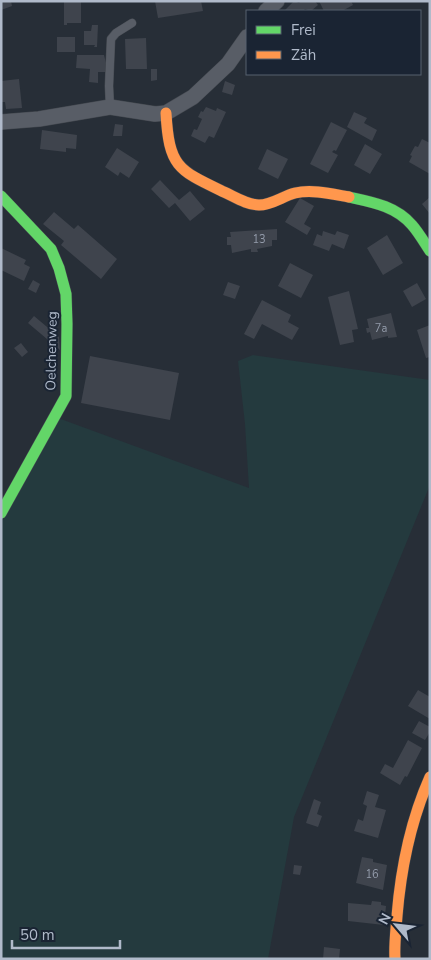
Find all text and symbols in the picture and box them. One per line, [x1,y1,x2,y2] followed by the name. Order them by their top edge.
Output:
[246,10,421,75] legend
[291,20,316,40] text: Frei
[291,45,316,65] text: Zäh
[252,232,266,247] house number: 13
[41,311,62,391] street label: Oelchenweg
[375,321,387,336] house number: 7a
[365,867,379,882] house number: 16
[371,900,421,950] north arrow
[374,910,396,928] text: N
[12,918,120,950] scale bar
[20,925,55,945] text: 50 m

